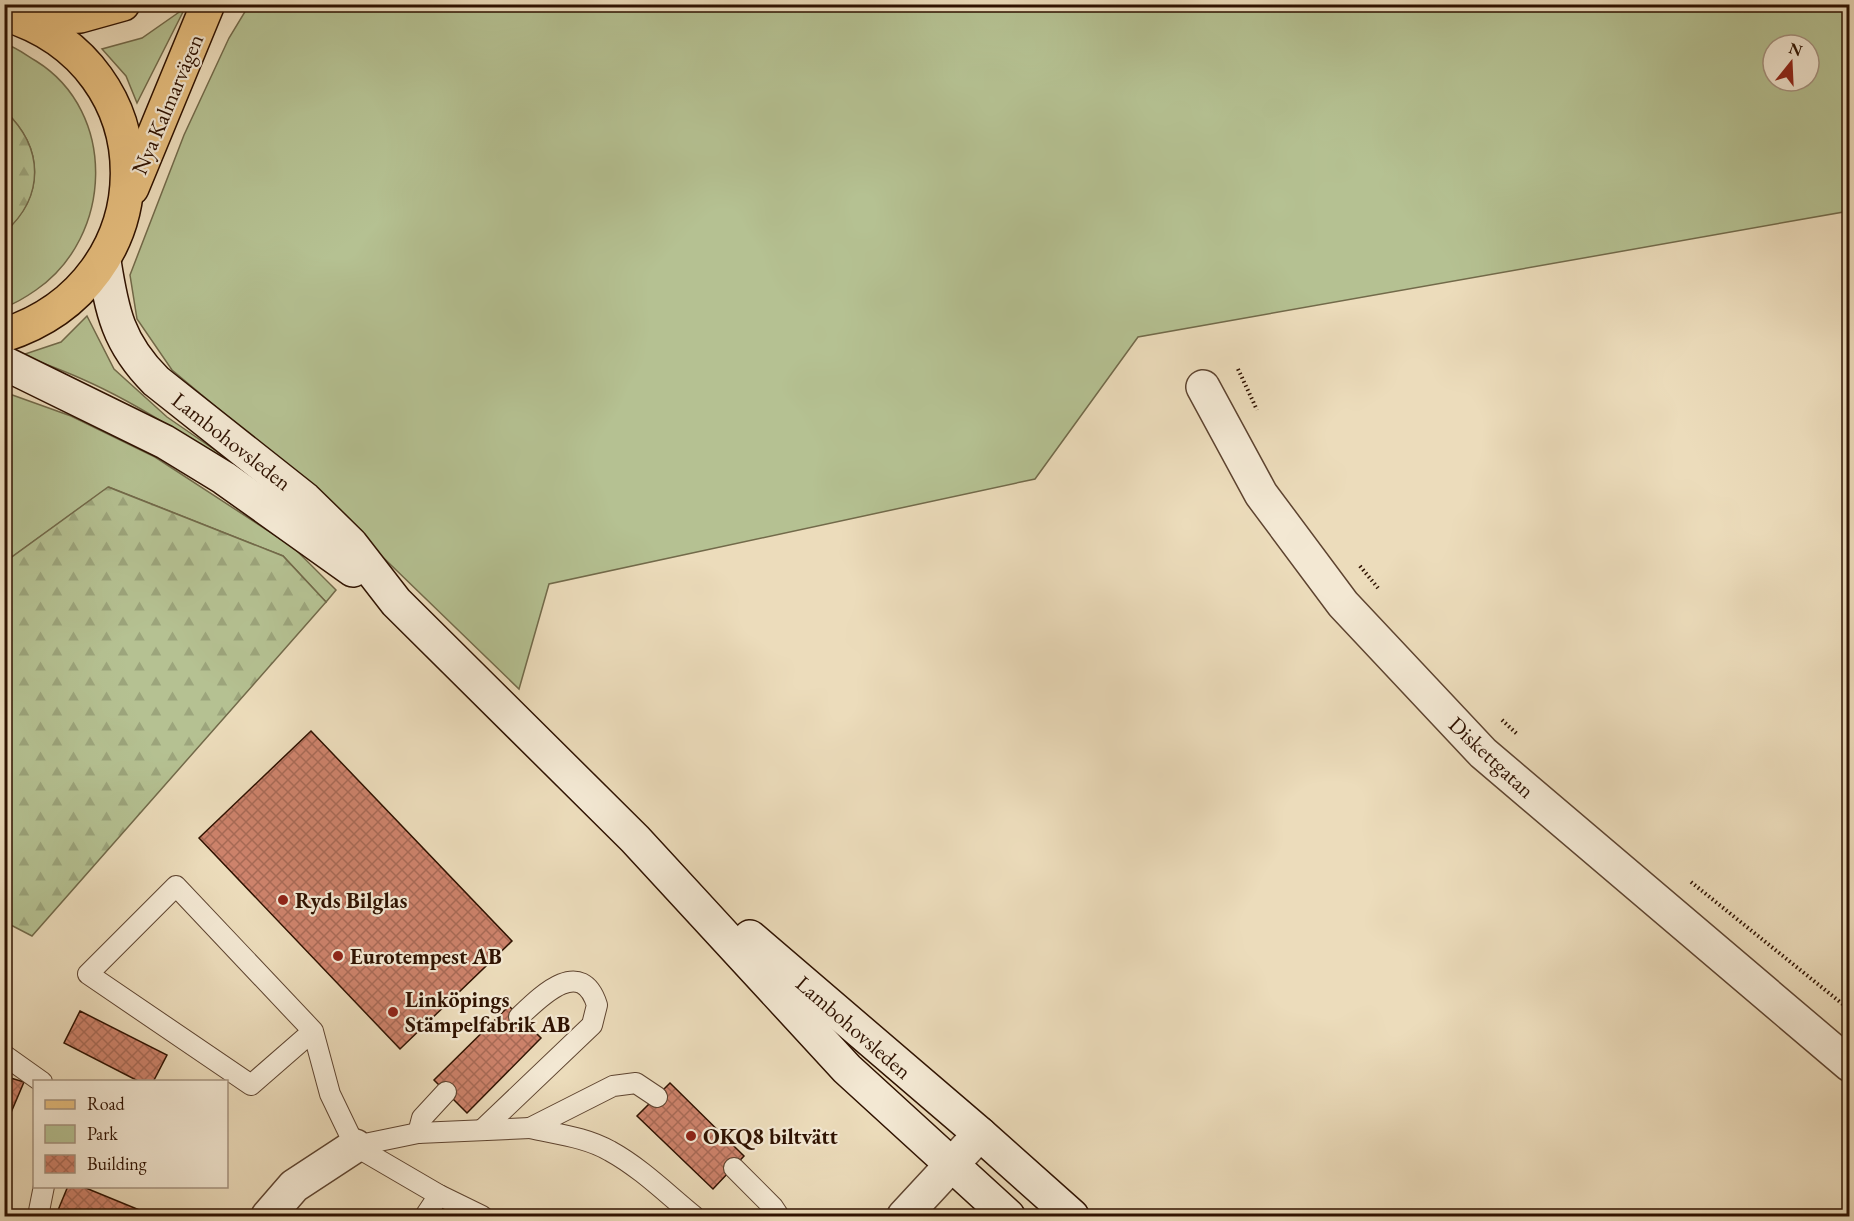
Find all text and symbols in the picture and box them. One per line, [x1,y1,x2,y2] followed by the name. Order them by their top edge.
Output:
[125,29,210,179] street label: Nya Kalmarvägen
[1761,33,1821,93] north arrow
[1786,37,1805,61] text: N
[166,386,298,497] street label: Lambohovsleden
[1442,710,1541,805] street label: Diskettgatan
[295,886,407,915] place label: Ryds Bilglas
[276,893,290,907] marker: Ryds Bilglas
[350,942,502,971] place label: Eurotempest AB
[331,949,345,963] marker: Eurotempest AB
[790,969,918,1086] street label: Lambohovsleden
[405,985,571,1039] place label: Linköpings Stämpelfabrik AB
[386,1005,400,1019] marker: Linköpings Stämpelfabrik AB
[33,1080,228,1188] legend
[87,1092,126,1115] text: Road
[87,1122,118,1145] text: Park
[703,1122,839,1151] place label: OKQ8 biltvätt
[684,1129,698,1143] marker: OKQ8 biltvätt
[87,1152,147,1175] text: Building

